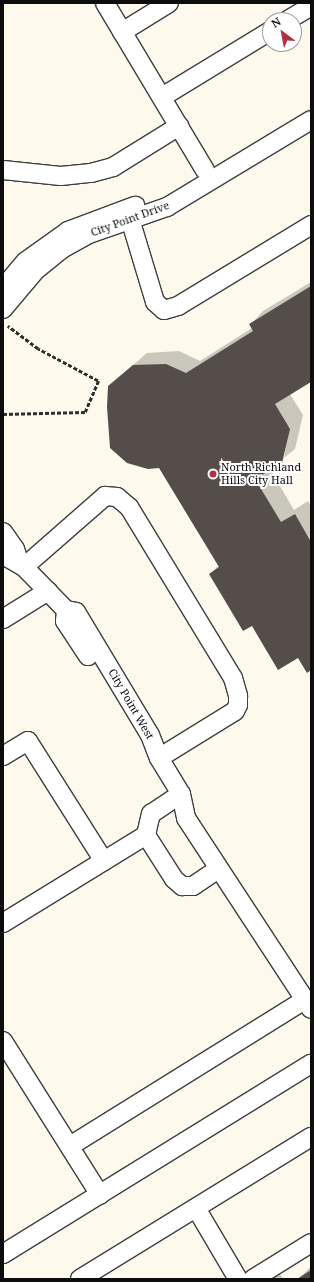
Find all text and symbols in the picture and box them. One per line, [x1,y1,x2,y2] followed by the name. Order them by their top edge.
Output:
[262,12,302,52] north arrow
[268,14,284,31] text: N
[89,199,171,239] street label: City Point Drive
[221,461,301,487] place label: North Richland Hills City Hall
[208,469,218,479] marker: North Richland Hills City Hall
[106,666,156,742] street label: City Point West

